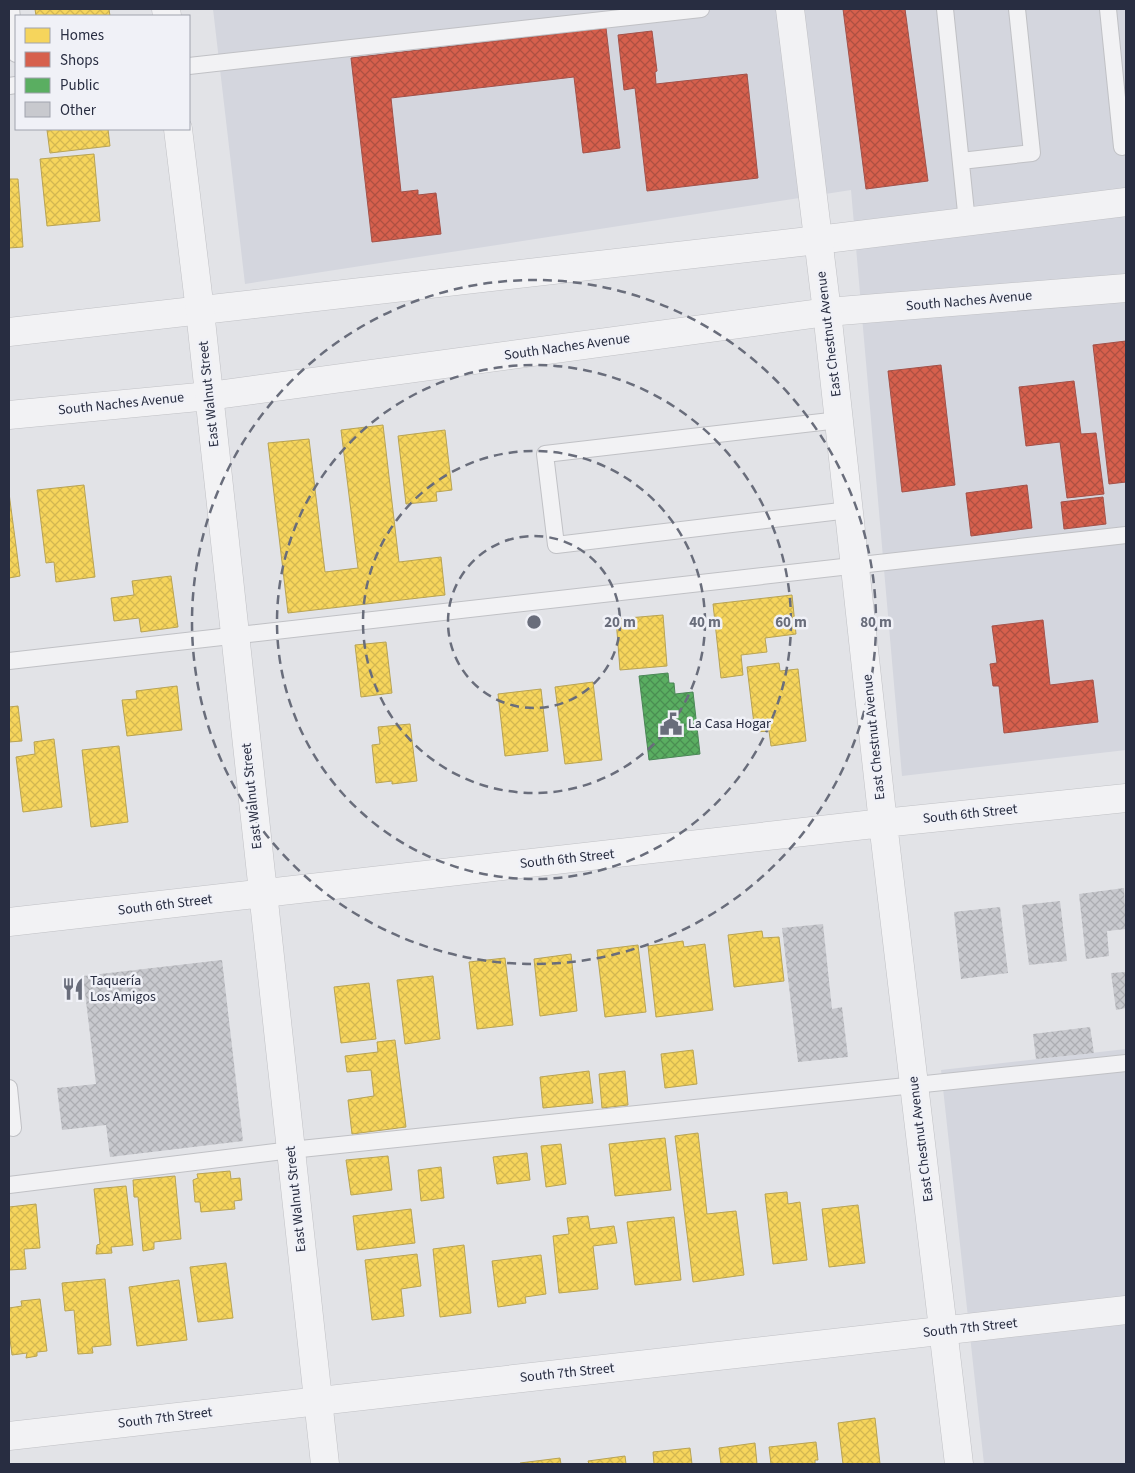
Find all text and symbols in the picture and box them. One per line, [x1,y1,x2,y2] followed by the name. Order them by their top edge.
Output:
[15,15,190,130] legend
[60,25,104,46] text: Homes
[60,50,99,71] text: Shops
[60,75,99,96] text: Public
[60,100,97,121] text: Other
[811,270,847,398] street label: East Chestnut Avenue
[905,286,1033,316] street label: South Naches Avenue
[503,328,631,366] street label: South Naches Avenue
[193,340,225,448] street label: East Walnut Street
[57,387,185,421] street label: South Naches Avenue
[604,612,636,633] text: 20 m
[689,612,721,633] text: 40 m
[775,612,807,633] text: 60 m
[860,612,892,633] text: 80 m
[525,613,543,631] centre of rings
[857,673,891,801] street label: East Chestnut Avenue
[658,711,684,737] public building icon: La Casa Hogar
[688,714,771,734] place label: La Casa Hogar
[236,742,268,850] street label: East Walnut Street
[922,799,1019,829] street label: South 6th Street
[519,844,616,874] street label: South 6th Street
[117,889,214,921] street label: South 6th Street
[90,971,156,1007] place label: Taquería Los Amigos
[60,976,86,1002] restaurant icon: Taquería Los Amigos
[903,1075,939,1203] street label: East Chestnut Avenue
[280,1145,312,1253] street label: East Walnut Street
[922,1313,1019,1343] street label: South 7th Street
[519,1358,616,1388] street label: South 7th Street
[117,1402,214,1434] street label: South 7th Street

